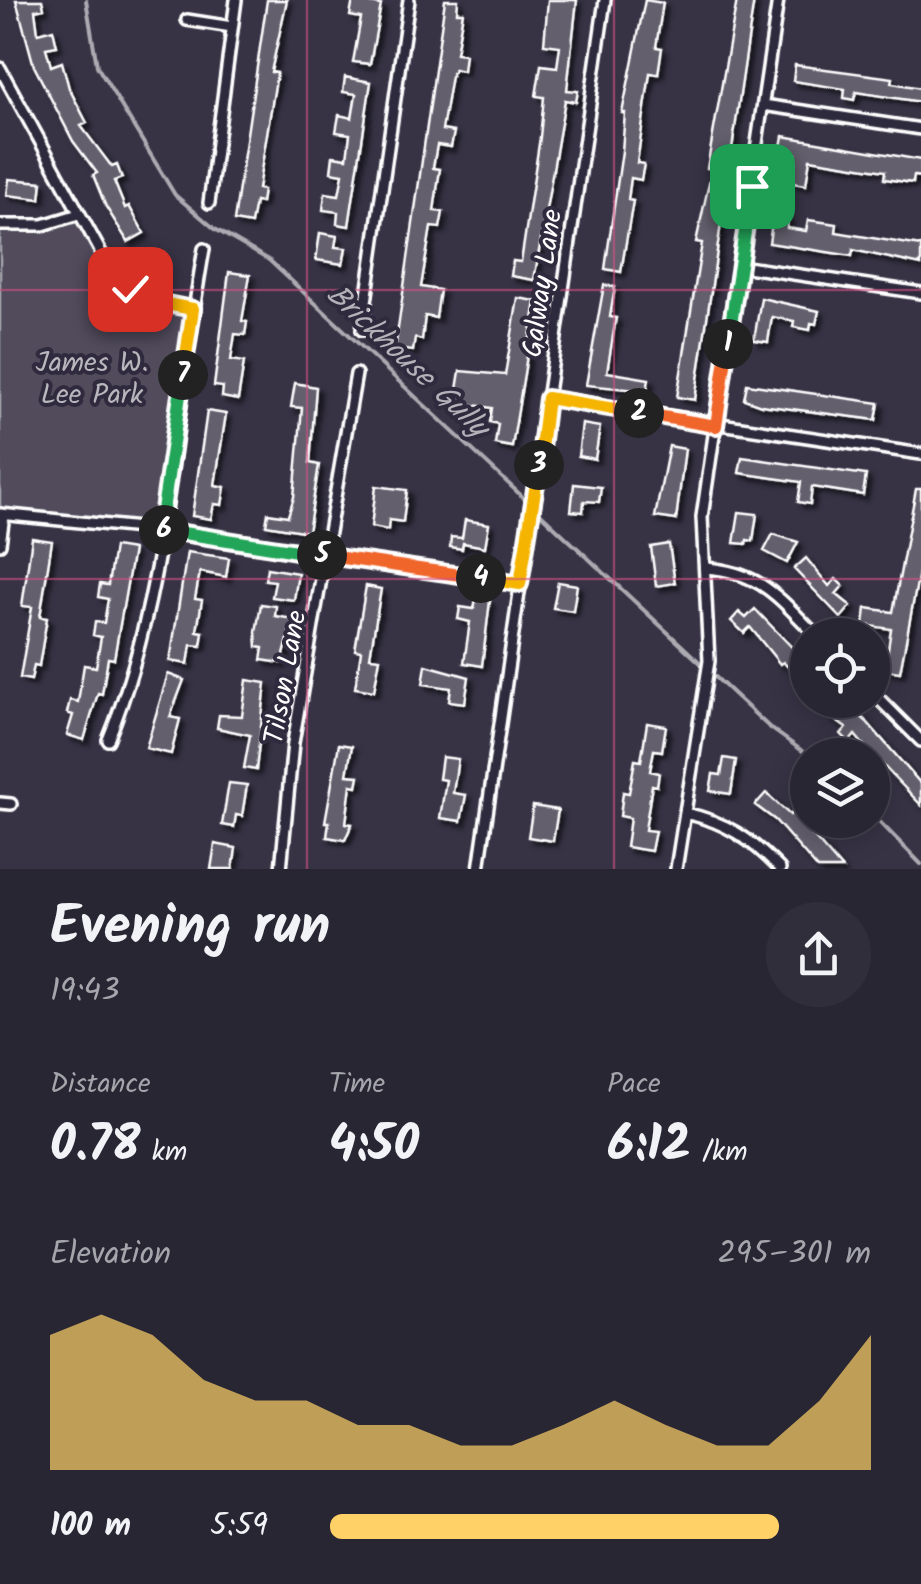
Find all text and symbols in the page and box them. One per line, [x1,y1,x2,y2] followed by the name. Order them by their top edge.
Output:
[710,144,795,229] pin
[725,159,780,214] icon: arrive
[511,206,576,360] street label: Galway Lane
[88,247,173,332] pin
[103,262,158,317] icon: check
[314,273,502,452] water label: Brickhouse Gully
[703,319,753,369] pin: 1
[724,321,732,366] text: 1
[36,341,148,418] park label: James W. Lee Park
[158,350,208,400] pin: 7
[176,352,190,397] text: 7
[614,388,664,438] pin: 2
[631,390,647,435] text: 2
[514,440,564,490] pin: 3
[531,442,547,487] text: 3
[139,505,189,555] pin: 6
[156,507,172,552] text: 6
[297,530,347,580] pin: 5
[315,532,329,577] text: 5
[456,553,506,603] pin: 4
[473,555,489,600] text: 4
[253,607,320,748] street label: Tilson Lane
[790,618,890,838] map controls
[790,618,890,718] button: locate
[790,738,890,838] button: layers
[50,885,330,972] text: Evening run
[766,902,871,1007] button: share
[50,966,119,1017] text: 19:43
[50,1062,151,1107] text: Distance
[329,1062,385,1107] text: Time
[607,1062,661,1107] text: Pace
[50,1107,141,1187] text: 0.78
[329,1107,419,1187] text: 4:50
[607,1107,691,1187] text: 6:12
[141,1130,187,1175] text: km
[691,1130,748,1175] text: /km
[50,1229,171,1280] text: Elevation
[717,1229,871,1280] text: 295–301 m
[50,1501,131,1552] text: 100 m
[210,1501,268,1552] text: 5:59

